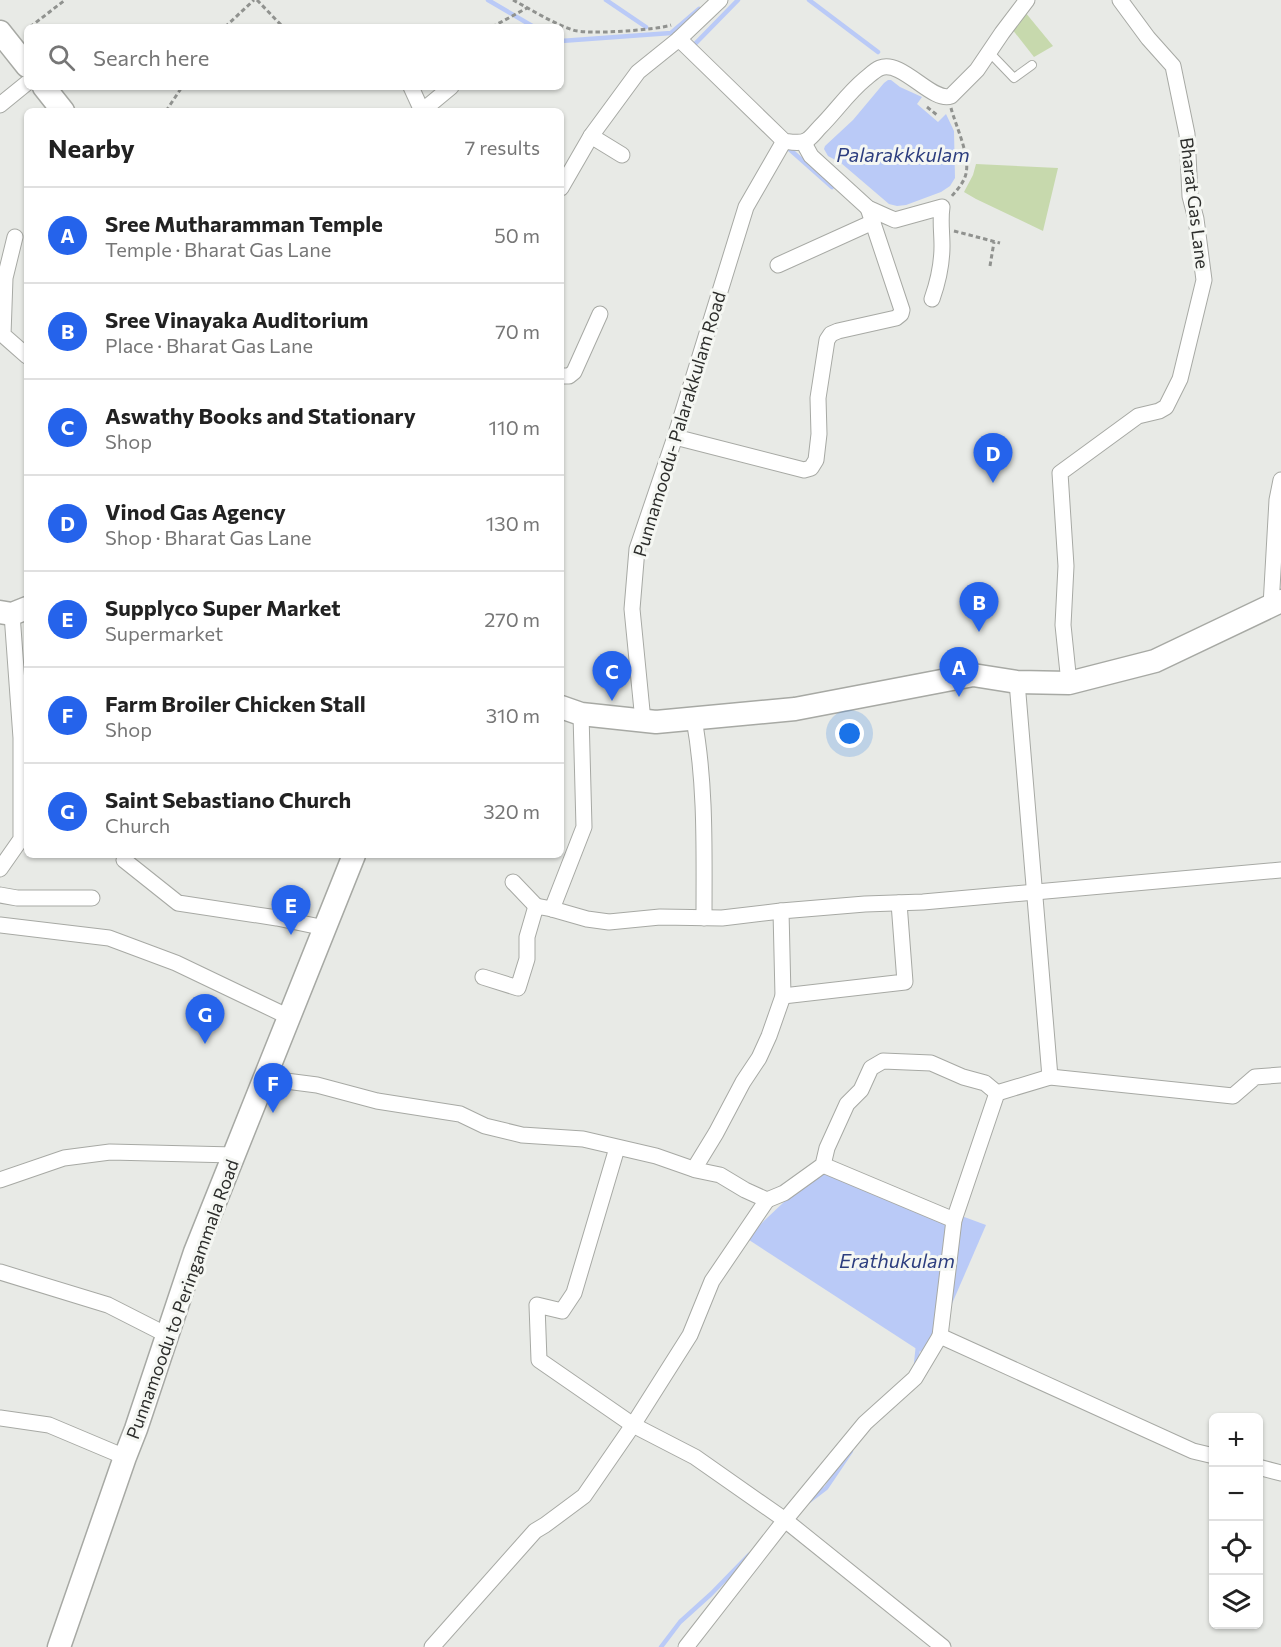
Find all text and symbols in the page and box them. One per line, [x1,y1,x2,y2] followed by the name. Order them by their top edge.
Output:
[24,24,564,90] search box
[45,41,78,74] icon: search
[93,44,209,71] text: Search here
[48,132,135,163] text: Nearby
[465,135,540,159] text: 7 results
[1176,136,1214,270] street label: Bharat Gas Lane
[836,142,970,166] water label: Palarakkkulam
[105,210,383,237] text: Sree Mutharamman Temple
[60,223,75,247] text: A
[494,223,540,247] text: 50 m
[105,237,331,261] text: Temple · Bharat Gas Lane
[628,289,730,559] street label: Punnamoodu- Palarakkulam Road
[105,306,368,333] text: Sree Vinayaka Auditorium
[61,319,74,343] text: B
[495,319,540,343] text: 70 m
[105,333,313,357] text: Place · Bharat Gas Lane
[105,402,416,429] text: Aswathy Books and Stationary
[61,415,74,439] text: C
[489,415,540,439] text: 110 m
[105,429,152,453] text: Shop
[974,434,1012,483] pin: D
[105,498,286,525] text: Vinod Gas Agency
[60,511,75,535] text: D
[486,511,540,535] text: 130 m
[105,525,311,549] text: Shop · Bharat Gas Lane
[960,582,998,632] pin: B
[105,594,341,621] text: Supplyco Super Market
[62,607,73,631] text: E
[484,607,540,631] text: 270 m
[105,621,223,645] text: Supermarket
[940,648,978,697] pin: A
[592,652,632,701] pin: C
[105,690,366,717] text: Farm Broiler Chicken Stall
[62,703,73,727] text: F
[486,703,540,727] text: 310 m
[105,717,152,741] text: Shop
[835,719,864,748] your location
[105,786,351,813] text: Saint Sebastiano Church
[60,799,75,823] text: G
[483,799,540,823] text: 320 m
[105,813,170,837] text: Church
[272,886,310,935] pin: E
[186,994,224,1044] pin: G
[254,1064,292,1113] pin: F
[121,1156,243,1442] street label: Punnamoodu to Peringammala Road
[839,1248,955,1272] water label: Erathukulam
[1209,1413,1263,1629] map controls
[1209,1413,1263,1467] button: +
[1209,1467,1263,1521] button: −
[1209,1521,1263,1575] button: locate
[1209,1575,1263,1629] button: layers

